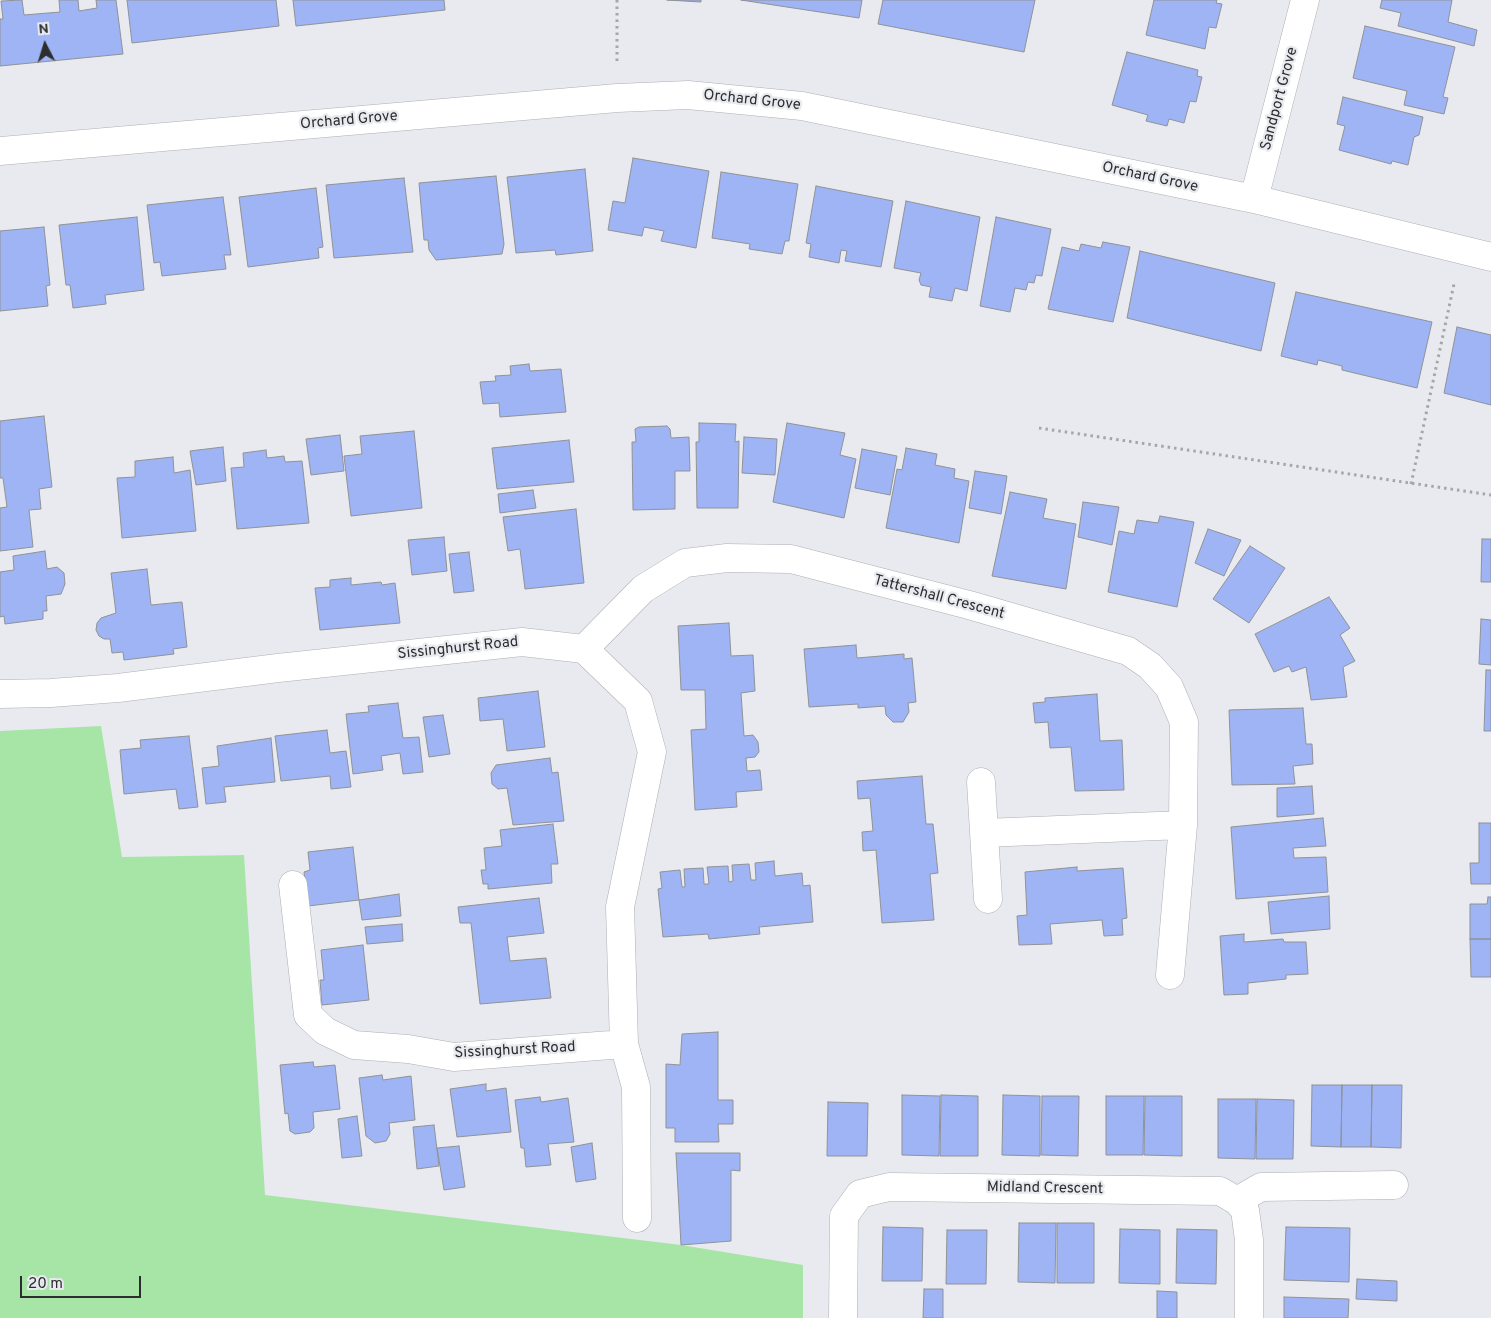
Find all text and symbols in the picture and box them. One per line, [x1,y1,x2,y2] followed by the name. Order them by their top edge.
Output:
[20,20,70,70] north arrow
[38,21,49,38] text: N
[1258,45,1302,153] street label: Sandport Grove
[702,87,802,115] street label: Orchard Grove
[300,108,398,134] street label: Orchard Grove
[1100,159,1200,197] street label: Orchard Grove
[872,572,1006,624] street label: Tattershall Crescent
[397,634,519,664] street label: Sissinghurst Road
[454,1039,576,1063] street label: Sissinghurst Road
[987,1179,1103,1199] street label: Midland Crescent
[22,1266,144,1298] scale bar
[28,1275,63,1294] text: 20 m

